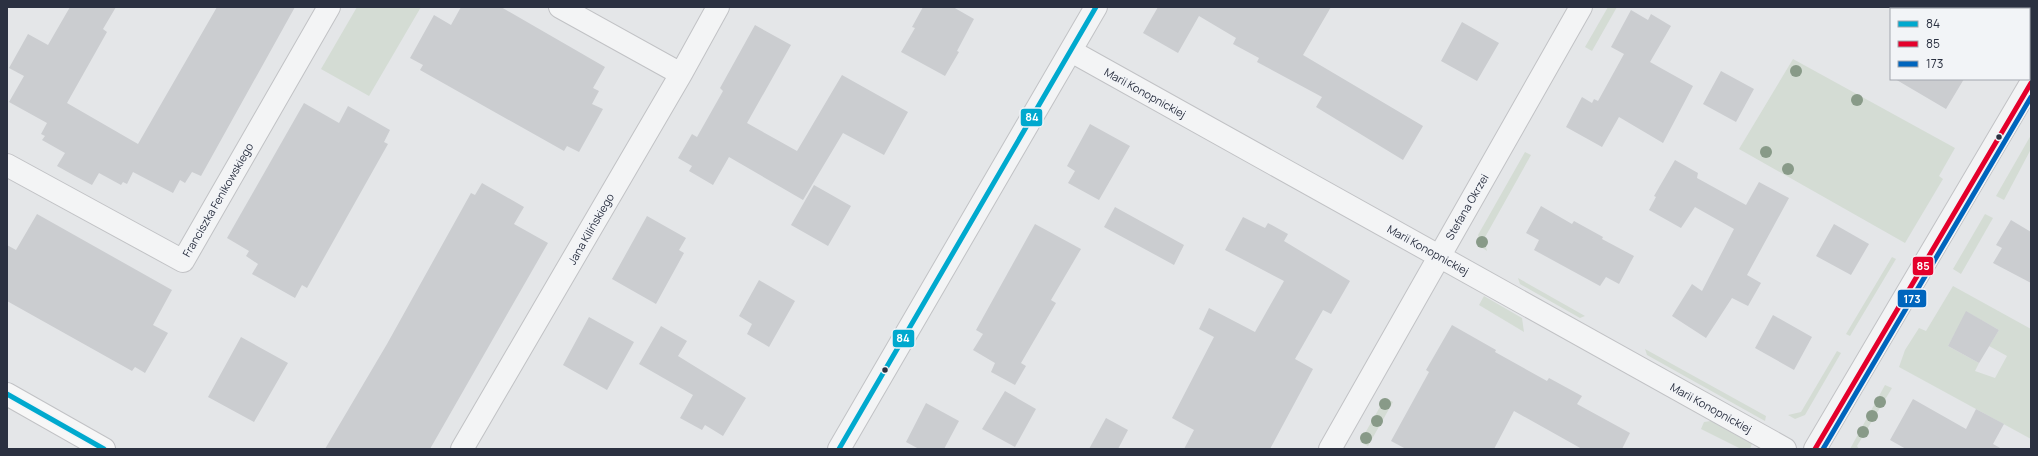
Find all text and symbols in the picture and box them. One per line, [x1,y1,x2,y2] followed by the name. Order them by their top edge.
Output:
[1890,8,2030,80] legend
[1926,15,1940,32] text: 84
[1926,35,1940,52] text: 85
[1926,55,1943,72] text: 173
[1102,64,1189,121] street label: Marii Konopnickiej
[1020,108,1043,127] line badge: 84
[1025,109,1039,124] text: 84
[1994,132,2004,142] unlabelled marker
[179,139,257,260] street label: Franciszka Fenikowskiego
[1442,171,1492,242] street label: Stefana Okrzei
[564,190,617,267] street label: Jana Kilińskiego
[1385,221,1472,278] street label: Marii Konopnickiej
[1912,256,1934,276] line badge: 85
[1916,258,1930,273] text: 85
[1897,289,1927,308] line badge: 173
[1903,291,1921,306] text: 173
[892,329,915,348] line badge: 84
[896,330,910,345] text: 84
[880,365,890,375] unlabelled marker
[1668,379,1755,436] street label: Marii Konopnickiej

